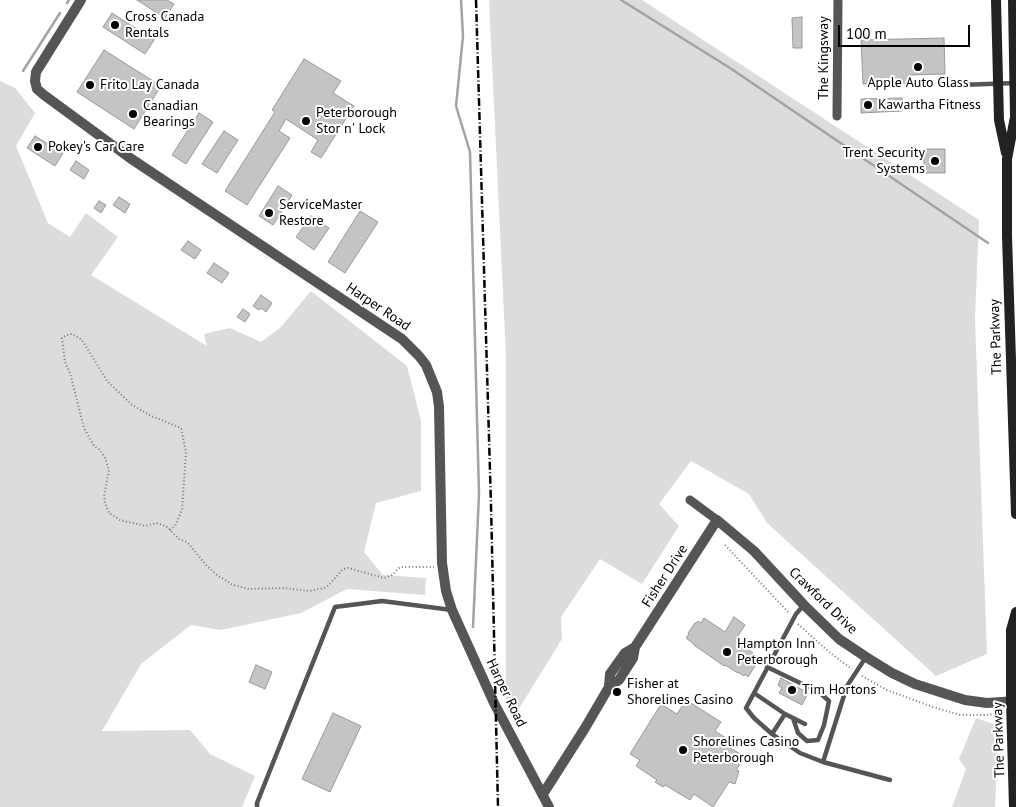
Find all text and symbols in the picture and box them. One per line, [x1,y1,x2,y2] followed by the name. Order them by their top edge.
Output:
[125,9,204,41] place label: Cross Canada Rentals
[841,15,974,47] scale bar
[816,16,832,100] street label: The Kingsway
[109,19,121,31] marker: Cross Canada Rentals
[846,24,887,43] text: 100 m
[912,61,924,73] marker: Apple Auto Glass
[867,75,969,91] place label: Apple Auto Glass
[100,77,200,93] place label: Frito Lay Canada
[84,79,96,91] marker: Frito Lay Canada
[878,97,981,113] place label: Kawartha Fitness
[143,98,198,130] place label: Canadian Bearings
[862,99,874,111] marker: Kawartha Fitness
[316,105,397,138] place label: Peterborough Stor n' Lock
[127,108,139,120] marker: Canadian Bearings
[300,115,312,127] marker: Peterborough Stor n' Lock
[48,139,144,155] place label: Pokey's Car Care
[32,141,44,153] marker: Pokey's Car Care
[843,145,925,178] place label: Trent Security Systems
[929,155,941,167] marker: Trent Security Systems
[279,197,362,230] place label: ServiceMaster Restore
[263,207,275,219] marker: ServiceMaster Restore
[343,279,413,335] street label: Harper Road
[986,299,1006,375] street label: The Parkway
[638,541,692,611] street label: Fisher Drive
[785,564,861,638] street label: Crawford Drive
[737,636,818,669] place label: Hampton Inn Peterborough
[721,646,733,658] marker: Hampton Inn Peterborough
[482,656,530,730] street label: Harper Road
[627,676,733,709] place label: Fisher at Shorelines Casino
[802,682,876,698] place label: Tim Hortons
[786,684,798,696] marker: Tim Hortons
[611,686,623,698] marker: Fisher at Shorelines Casino
[989,702,1009,778] street label: The Parkway
[693,734,799,766] place label: Shorelines Casino Peterborough
[677,744,689,756] marker: Shorelines Casino Peterborough

